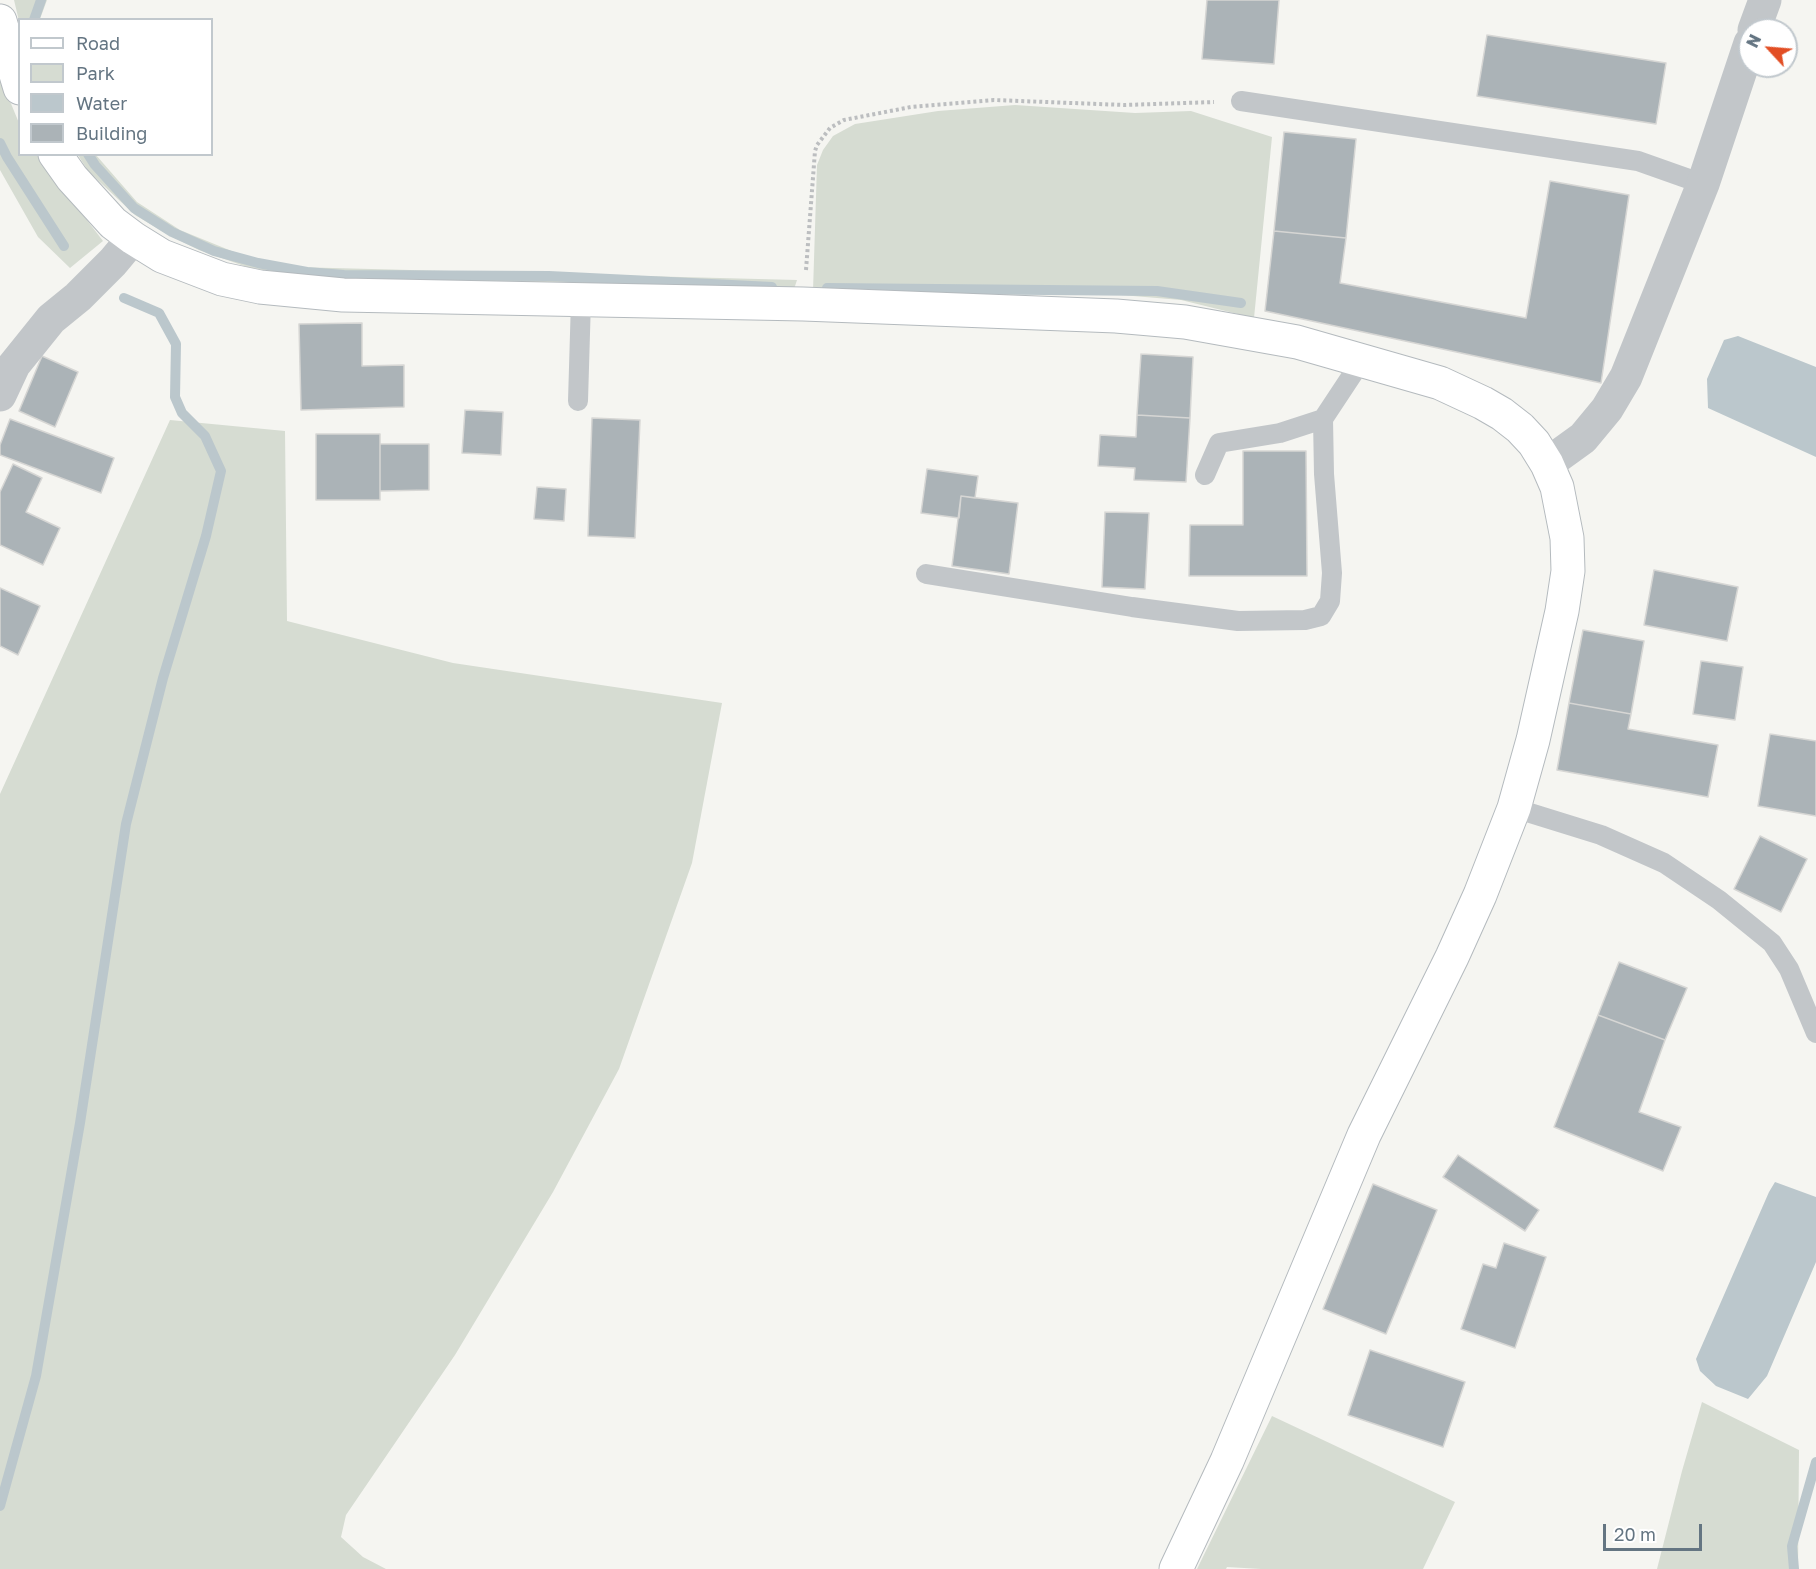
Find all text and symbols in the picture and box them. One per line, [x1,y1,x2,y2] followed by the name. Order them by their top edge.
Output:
[18,18,213,156] legend
[1738,18,1798,78] north arrow
[1742,31,1765,51] text: N
[76,32,120,54] text: Road
[76,62,115,84] text: Park
[76,92,127,114] text: Water
[76,122,147,144] text: Building
[1606,1512,1705,1550] scale bar
[1614,1523,1656,1545] text: 20 m

